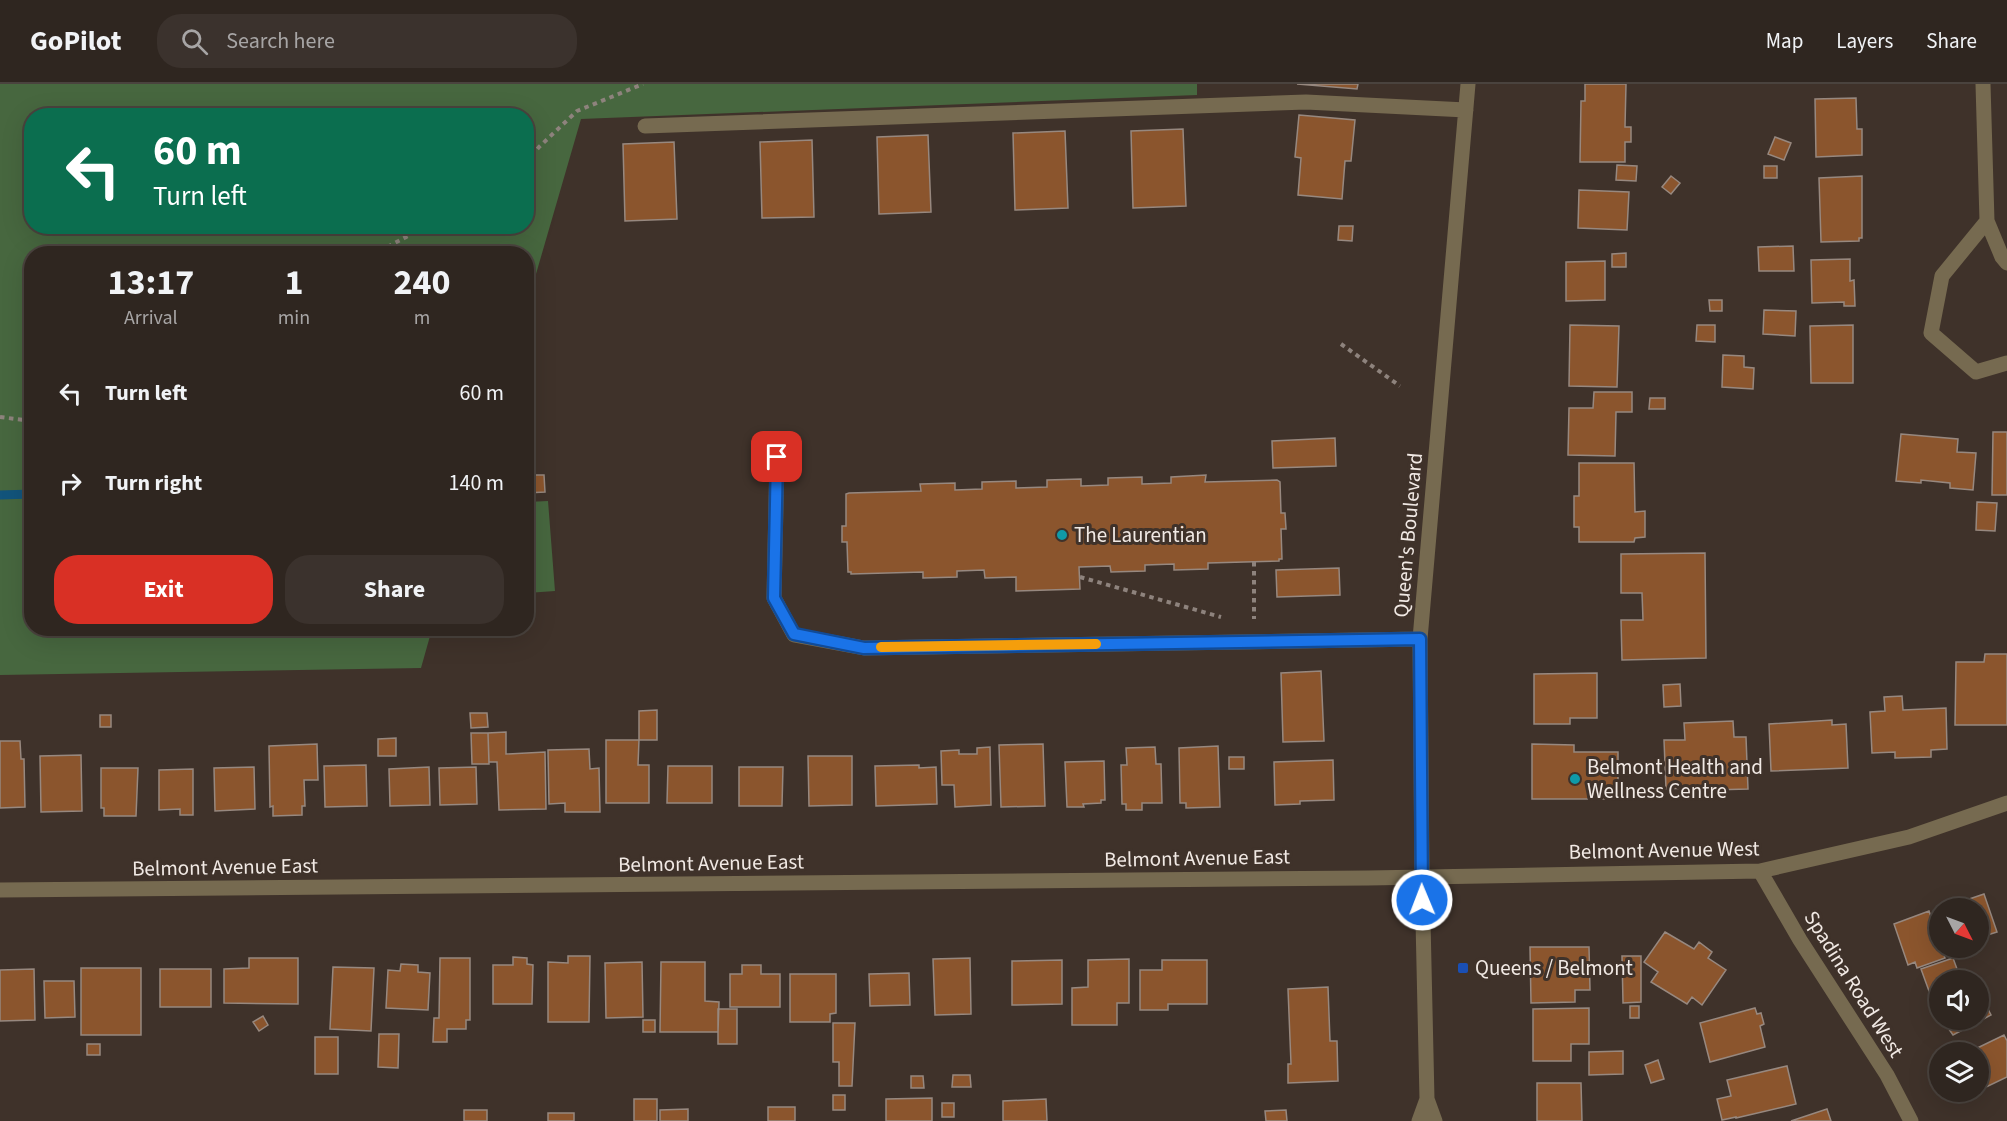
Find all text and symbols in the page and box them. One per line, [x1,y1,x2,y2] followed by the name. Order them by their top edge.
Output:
[157,14,577,68] search box
[30,21,121,61] text: GoPilot
[178,25,211,58] icon: search
[226,25,335,57] text: Search here
[1766,26,1803,56] text: Map
[1836,26,1893,56] text: Layers
[1926,26,1977,56] text: Share
[153,121,242,181] text: 60 m
[54,132,132,210] icon: left
[153,177,247,216] text: Turn left
[107,257,194,308] text: 13:17
[284,257,303,308] text: 1
[394,257,451,308] text: 240
[124,304,178,332] text: Arrival
[278,304,310,332] text: min
[414,304,430,332] text: m
[54,377,87,410] icon: left
[105,377,187,409] text: Turn left
[459,377,504,409] text: 60 m
[751,431,802,482] pin
[760,440,793,473] icon: arrive
[1386,451,1430,619] street label: Queen's Boulevard
[54,467,87,500] icon: right
[105,467,202,499] text: Turn right
[449,467,504,499] text: 140 m
[1074,520,1207,550] place label: The Laurentian
[1055,528,1069,542] marker: The Laurentian
[54,555,273,624] button: Exit
[285,555,504,624] button: Share
[1587,752,1763,806] place label: Belmont Health and Wellness Centre
[1568,772,1582,786] marker: Belmont Health and Wellness Centre
[1568,833,1760,867] street label: Belmont Avenue West
[1104,841,1290,875] street label: Belmont Avenue East
[618,846,804,880] street label: Belmont Avenue East
[132,850,318,884] street label: Belmont Avenue East
[1390,868,1454,932] position arrow
[1929,898,1989,958] north arrow
[1929,898,1989,1102] map controls
[1797,905,1911,1063] street label: Spadina Road West
[1475,953,1633,983] place label: Queens / Belmont
[1456,961,1470,975] marker: Queens / Belmont
[1929,970,1989,1030] button: sound
[1929,1042,1989,1102] button: layers

